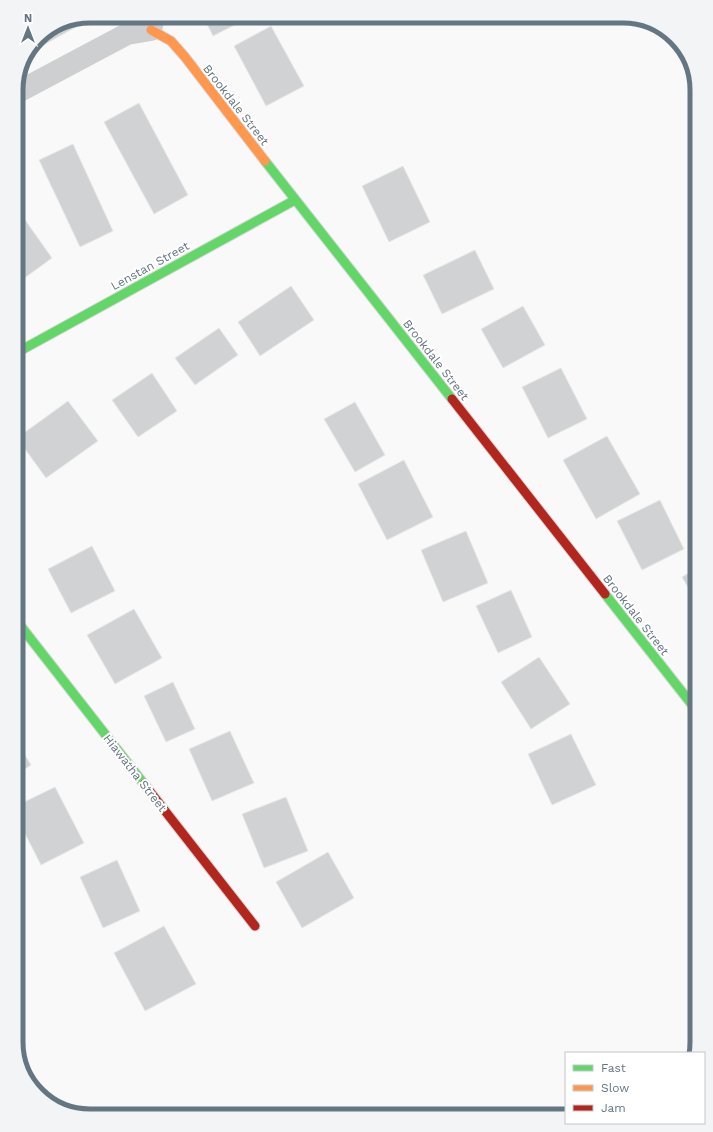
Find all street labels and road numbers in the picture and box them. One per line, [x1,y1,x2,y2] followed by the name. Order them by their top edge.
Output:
[200,62,272,148] street label: Brookdale Street
[108,239,192,293] street label: Lenstan Street
[400,317,472,403] street label: Brookdale Street
[600,572,672,658] street label: Brookdale Street
[100,732,170,814] street label: Hiawatha Street

